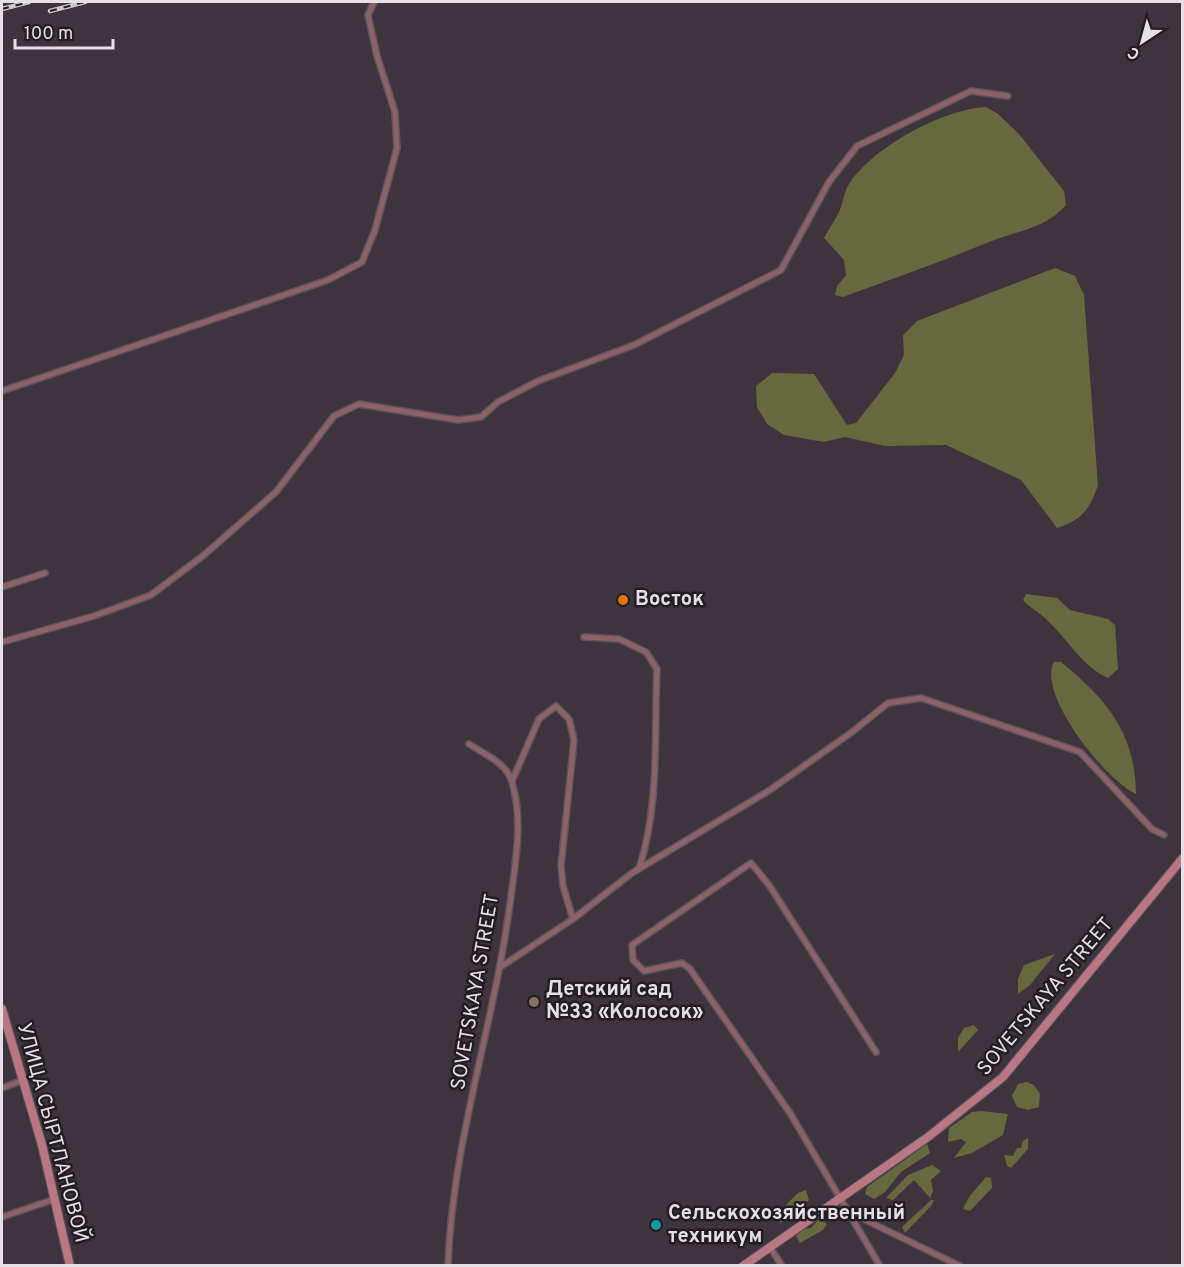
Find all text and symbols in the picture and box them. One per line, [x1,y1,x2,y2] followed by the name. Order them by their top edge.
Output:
[15,12,112,50] scale bar
[1112,12,1172,72] north arrow
[24,23,73,46] text: 100 m
[1124,41,1144,64] text: С
[635,587,704,613] place label: Восток
[616,593,630,607] marker: Восток
[446,892,506,1092] street label: SOVETSKAYA STREET
[972,912,1120,1082] street label: SOVETSKAYA STREET
[546,977,703,1026] place label: Детский сад №33 «Колосок»
[527,995,541,1009] marker: Детский сад №33 «Колосок»
[10,1020,96,1246] street label: УЛИЦА СЫРТЛАНОВОЙ
[668,1201,905,1250] place label: Сельскохозяйственный техникум
[649,1218,663,1232] marker: Сельскохозяйственный техникум

